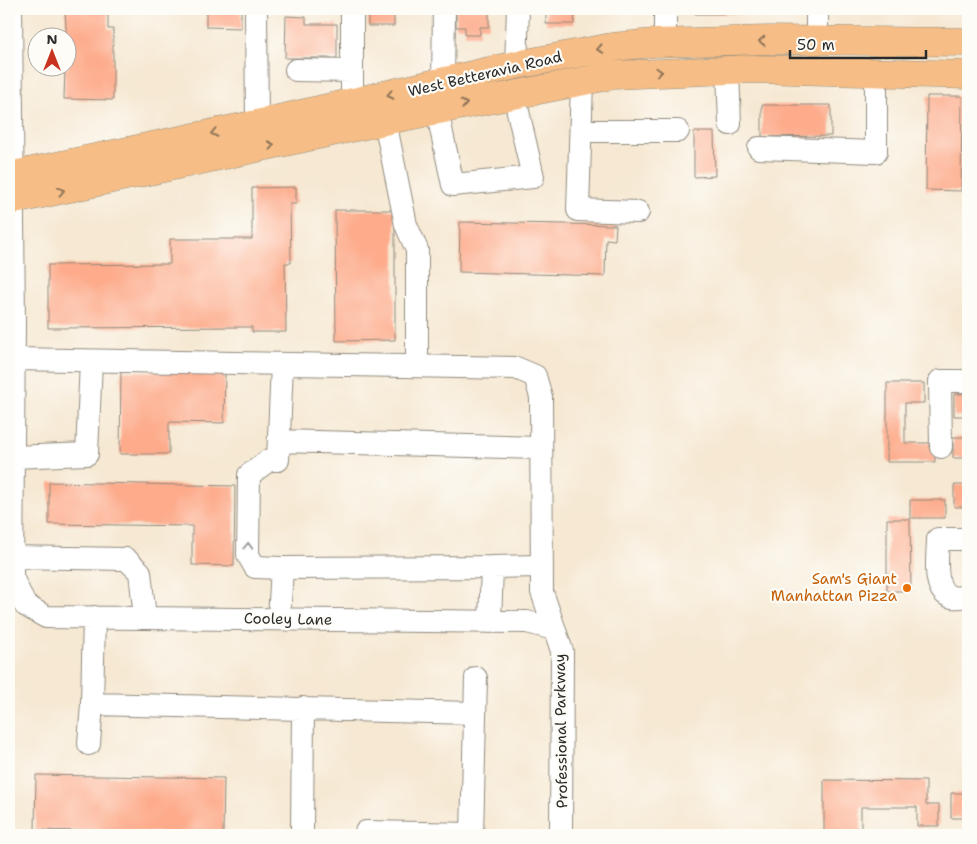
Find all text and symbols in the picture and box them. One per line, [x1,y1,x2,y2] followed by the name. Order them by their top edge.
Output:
[28,28,78,78] north arrow
[790,28,926,60] scale bar
[46,30,58,48] text: N
[758,35,766,46] one-way arrow
[797,35,835,55] text: 50 m
[596,43,604,54] one-way arrow
[406,46,564,101] street label: West Betteravia Road
[655,67,663,78] one-way arrow
[386,89,394,100] one-way arrow
[460,100,469,110] one-way arrow
[210,128,219,138] one-way arrow
[267,140,275,151] one-way arrow
[56,186,65,197] one-way arrow
[243,542,253,550] one-way arrow
[771,569,898,606] place label: Sam's Giant Manhattan Pizza
[901,582,913,594] marker: Sam's Giant Manhattan Pizza
[244,608,332,630] street label: Cooley Lane
[550,653,572,809] street label: Professional Parkway

